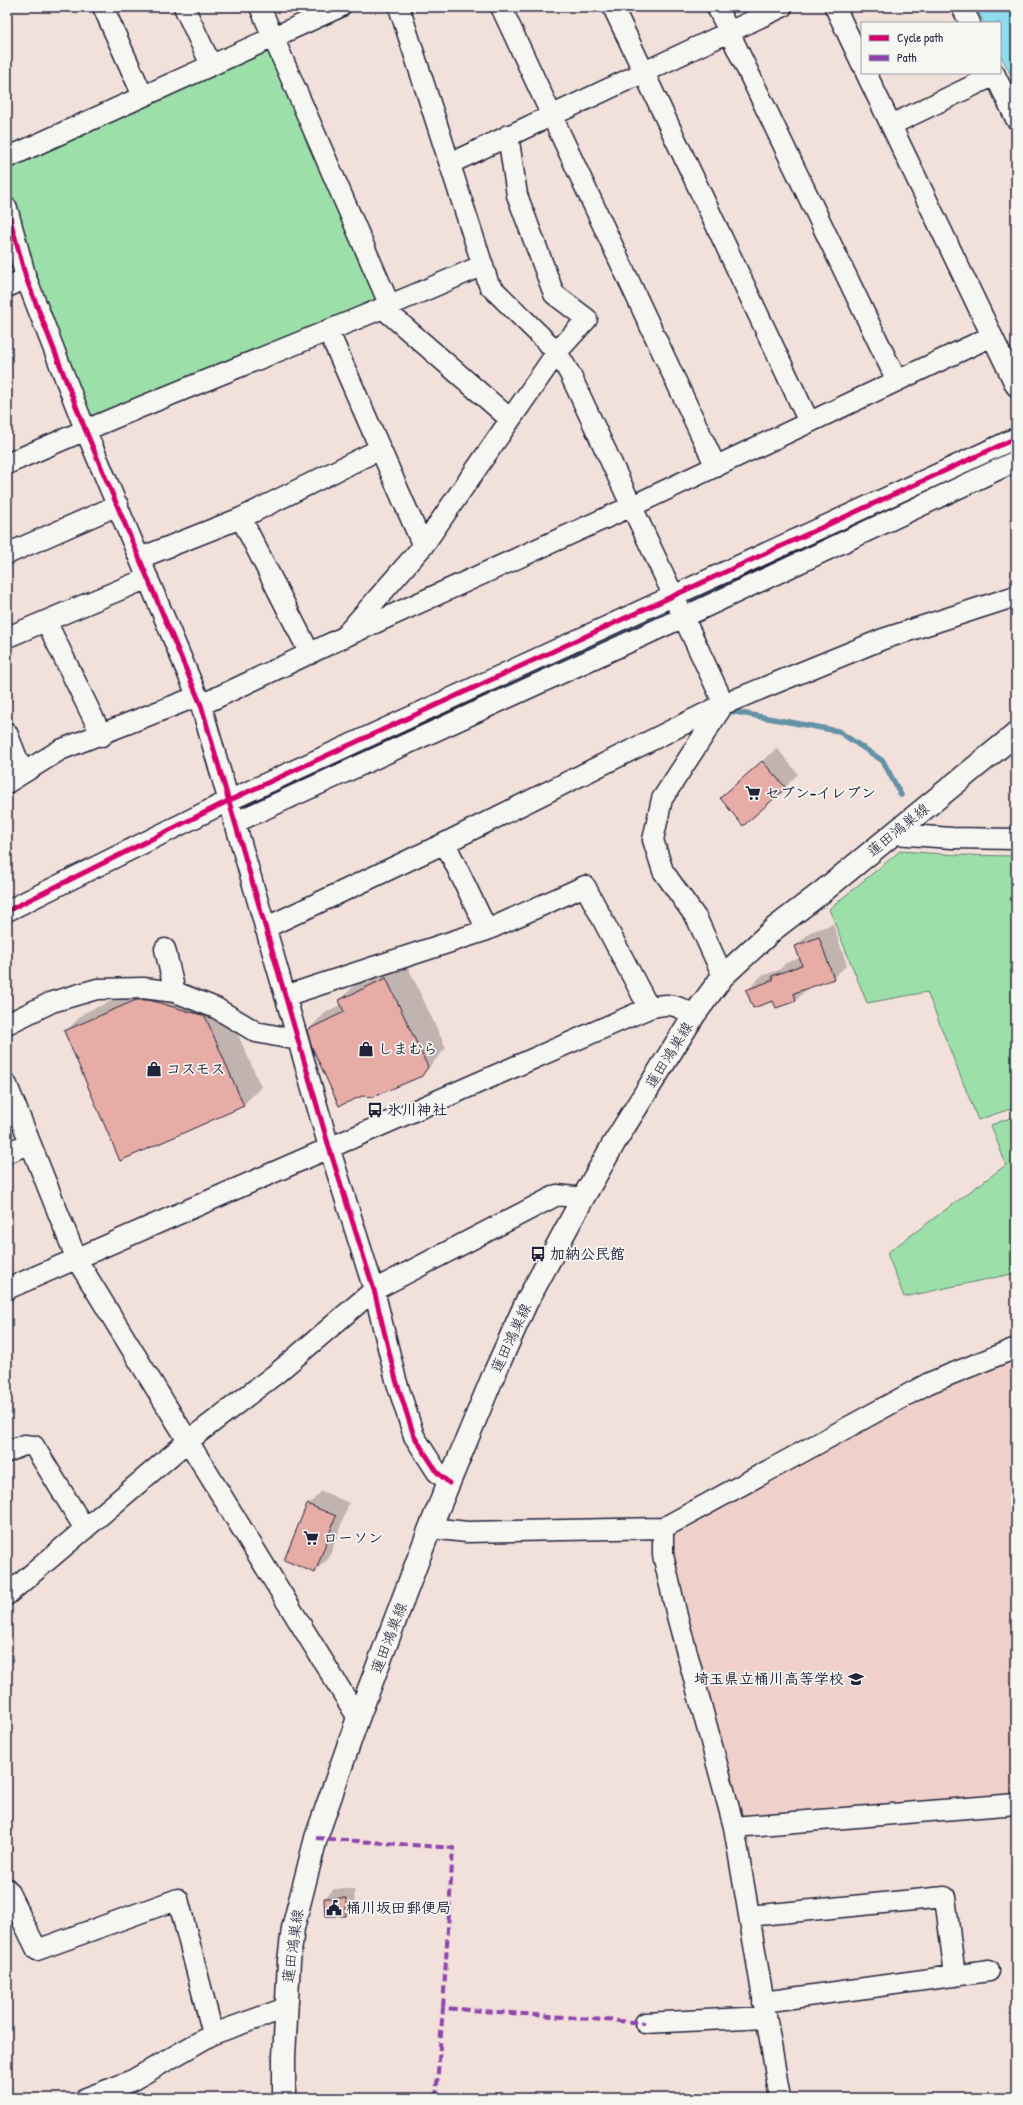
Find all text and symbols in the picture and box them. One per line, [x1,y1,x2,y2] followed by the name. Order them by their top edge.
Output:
[861,22,1001,74] legend
[897,29,943,46] text: Cycle path
[897,49,917,66] text: Path
[765,782,876,803] place label: セブン-イレブン
[744,784,762,802] supermarket icon: セブン-イレブン
[862,798,933,861] street label: 蓮田鴻巣線
[640,1017,697,1092] street label: 蓮田鴻巣線
[378,1038,438,1059] place label: しまむら
[357,1040,375,1058] shop icon: しまむら
[166,1058,225,1079] place label: コスモス
[145,1060,163,1078] shop icon: コスモス
[387,1099,447,1120] place label: 氷川神社
[366,1101,384,1119] bus stop icon: 氷川神社
[550,1243,625,1264] place label: 加納公民館
[529,1245,547,1263] bus stop icon: 加納公民館
[485,1299,536,1376] street label: 蓮田鴻巣線
[323,1527,383,1548] place label: ローソン
[302,1529,320,1547] supermarket icon: ローソン
[365,1599,412,1677] street label: 蓮田鴻巣線
[694,1668,844,1689] place label: 埼玉県立桶川高等学校
[847,1670,865,1688] school or university icon: 埼玉県立桶川高等学校
[346,1897,451,1918] place label: 桶川坂田郵便局
[325,1899,343,1917] public building icon: 桶川坂田郵便局
[277,1907,308,1985] street label: 蓮田鴻巣線

